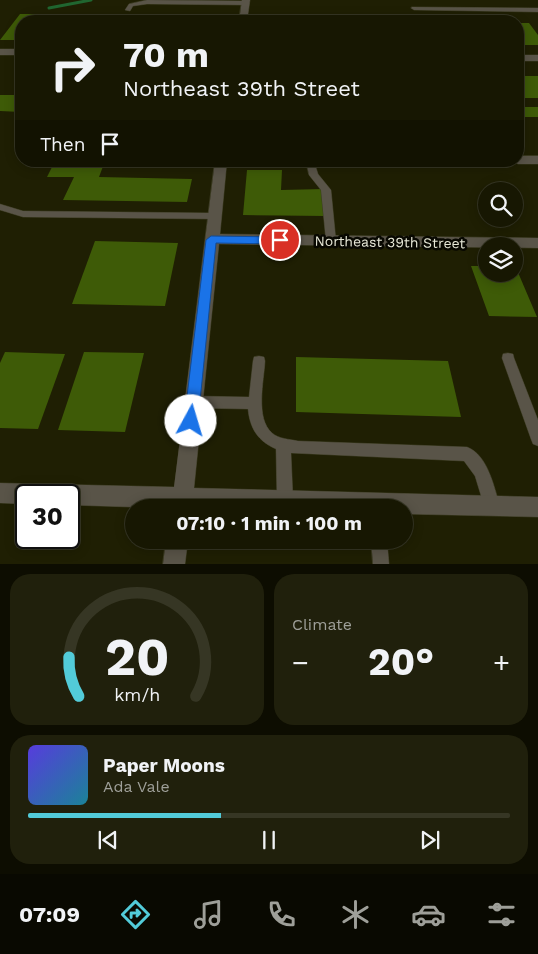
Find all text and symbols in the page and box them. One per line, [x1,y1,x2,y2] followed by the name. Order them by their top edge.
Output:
[123,34,209,76] text: 70 m
[40,35,105,100] icon: right
[123,76,360,101] text: Northeast 39th Street
[96,130,124,158] icon: arrive
[40,133,86,156] text: Then
[478,182,523,282] map controls
[478,182,523,227] button: search
[259,219,301,261] pin
[266,226,294,254] icon: arrive
[315,233,466,251] street label: Northeast 39th Street
[478,237,523,282] button: layers
[164,394,216,446] position arrow
[15,484,80,549] speed limit sign: 30
[176,512,362,535] text: 07:10 · 1 min · 100 m
[292,615,352,634] text: Climate
[105,627,169,688] text: 20
[368,640,434,684] text: 20°
[292,646,309,679] text: −
[493,646,510,679] text: +
[114,684,160,705] text: km/h
[103,754,225,777] text: Paper Moons
[103,777,170,796] text: Ada Vale
[94,826,122,854] icon: previous
[255,826,283,854] icon: pause
[416,826,444,854] icon: next
[118,897,153,932] icon: directions
[191,897,226,932] icon: music
[264,897,299,932] icon: phone
[338,897,373,932] icon: climate
[411,897,446,932] icon: car
[484,897,519,932] icon: filters
[19,902,80,927] text: 07:09

